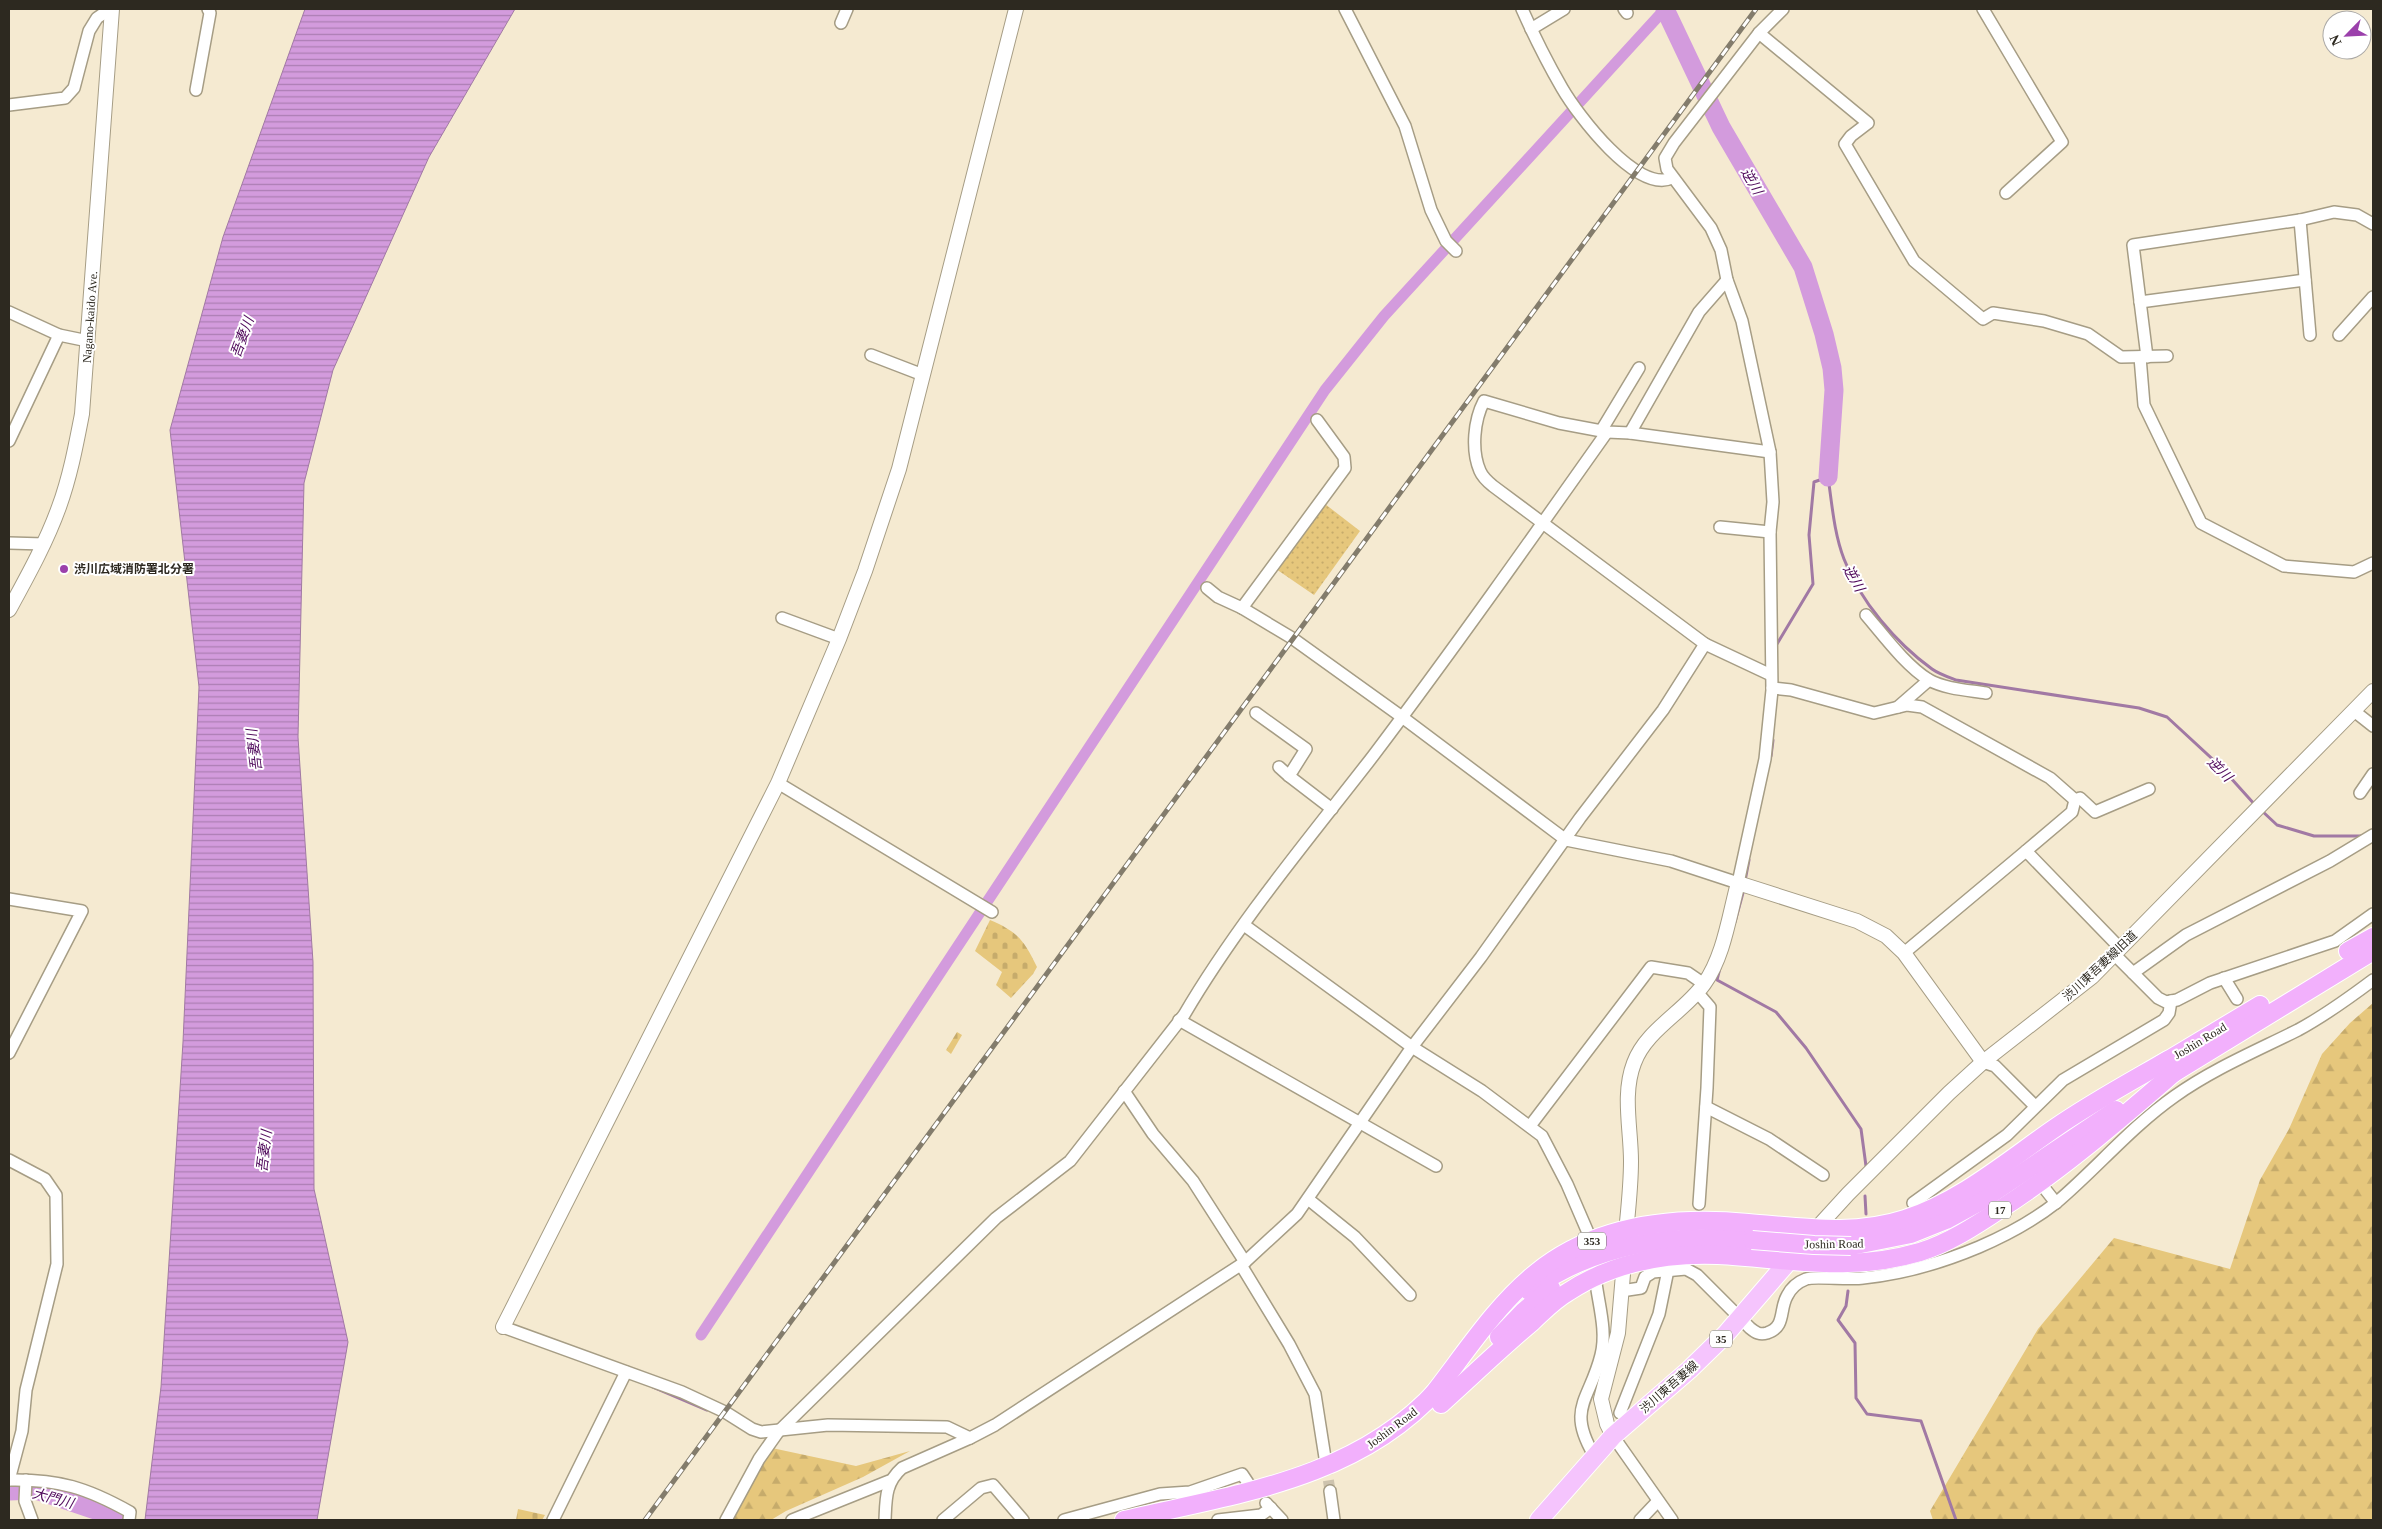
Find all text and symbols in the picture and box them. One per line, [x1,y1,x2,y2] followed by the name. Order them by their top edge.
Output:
[2322,10,2372,60] north arrow
[2327,32,2344,48] text: N
[1738,165,1766,199] water label: 逆川
[80,270,100,364] street label: Nagano-kaido Ave.
[228,313,257,359] water label: 吾妻川
[74,562,194,576] place label: 渋川広域消防署北分署
[1840,562,1868,596] water label: 逆川
[58,563,70,575] marker: 渋川広域消防署北分署
[244,726,264,772] water label: 吾妻川
[2204,754,2236,786] water label: 逆川
[2060,928,2140,1004] street label: 渋川東吾妻線旧道
[2171,1020,2229,1062] street label: Joshin Road
[254,1127,275,1173] water label: 吾妻川
[1989,1202,2011,1218] road number: 17
[1578,1232,1606,1250] road number: 353
[1804,1236,1864,1252] street label: Joshin Road
[1710,1330,1732,1348] road number: 35
[1637,1358,1701,1416] street label: 渋川東吾妻線
[1364,1405,1420,1451] street label: Joshin Road
[31,1486,77,1512] water label: 大門川

